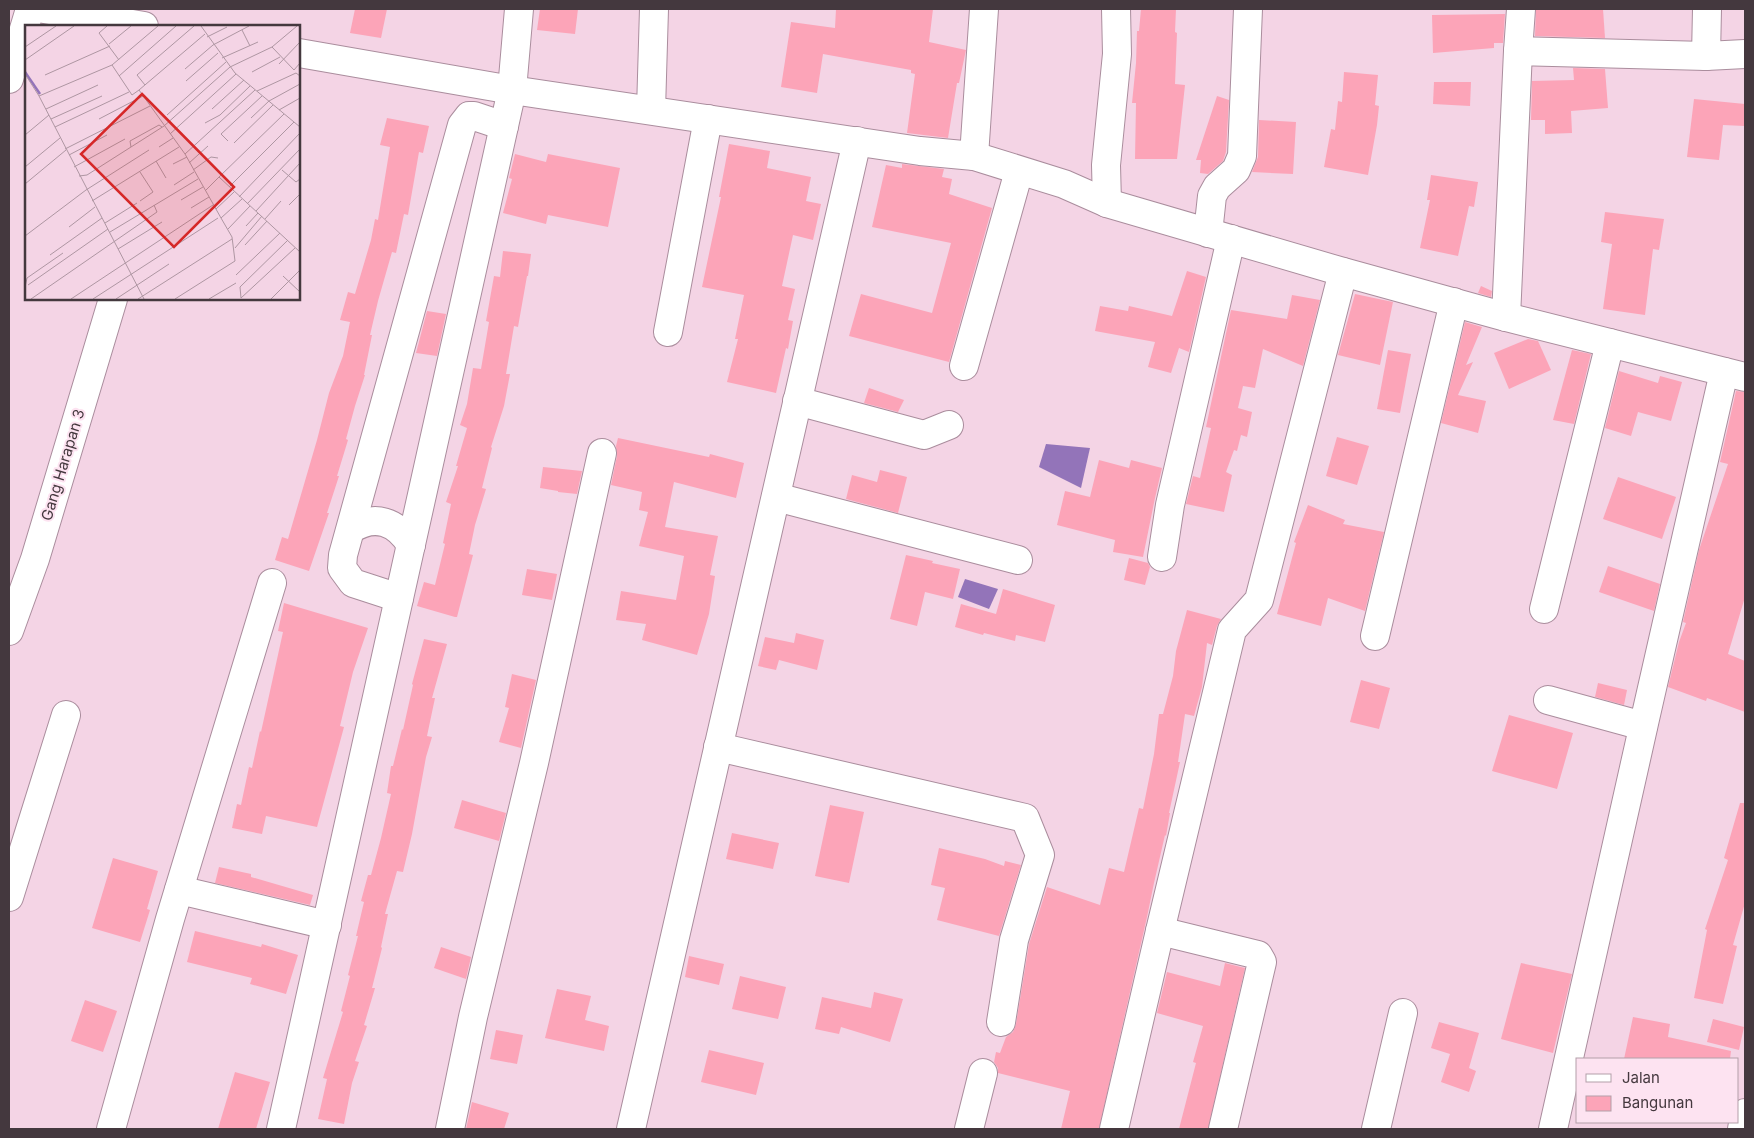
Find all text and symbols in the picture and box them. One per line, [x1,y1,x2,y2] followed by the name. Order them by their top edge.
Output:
[25,25,300,300] inset map
[37,407,89,523] street label: Gang Harapan 3
[1576,1058,1739,1123] legend
[1622,1068,1660,1087] text: Jalan
[1622,1093,1693,1112] text: Bangunan

